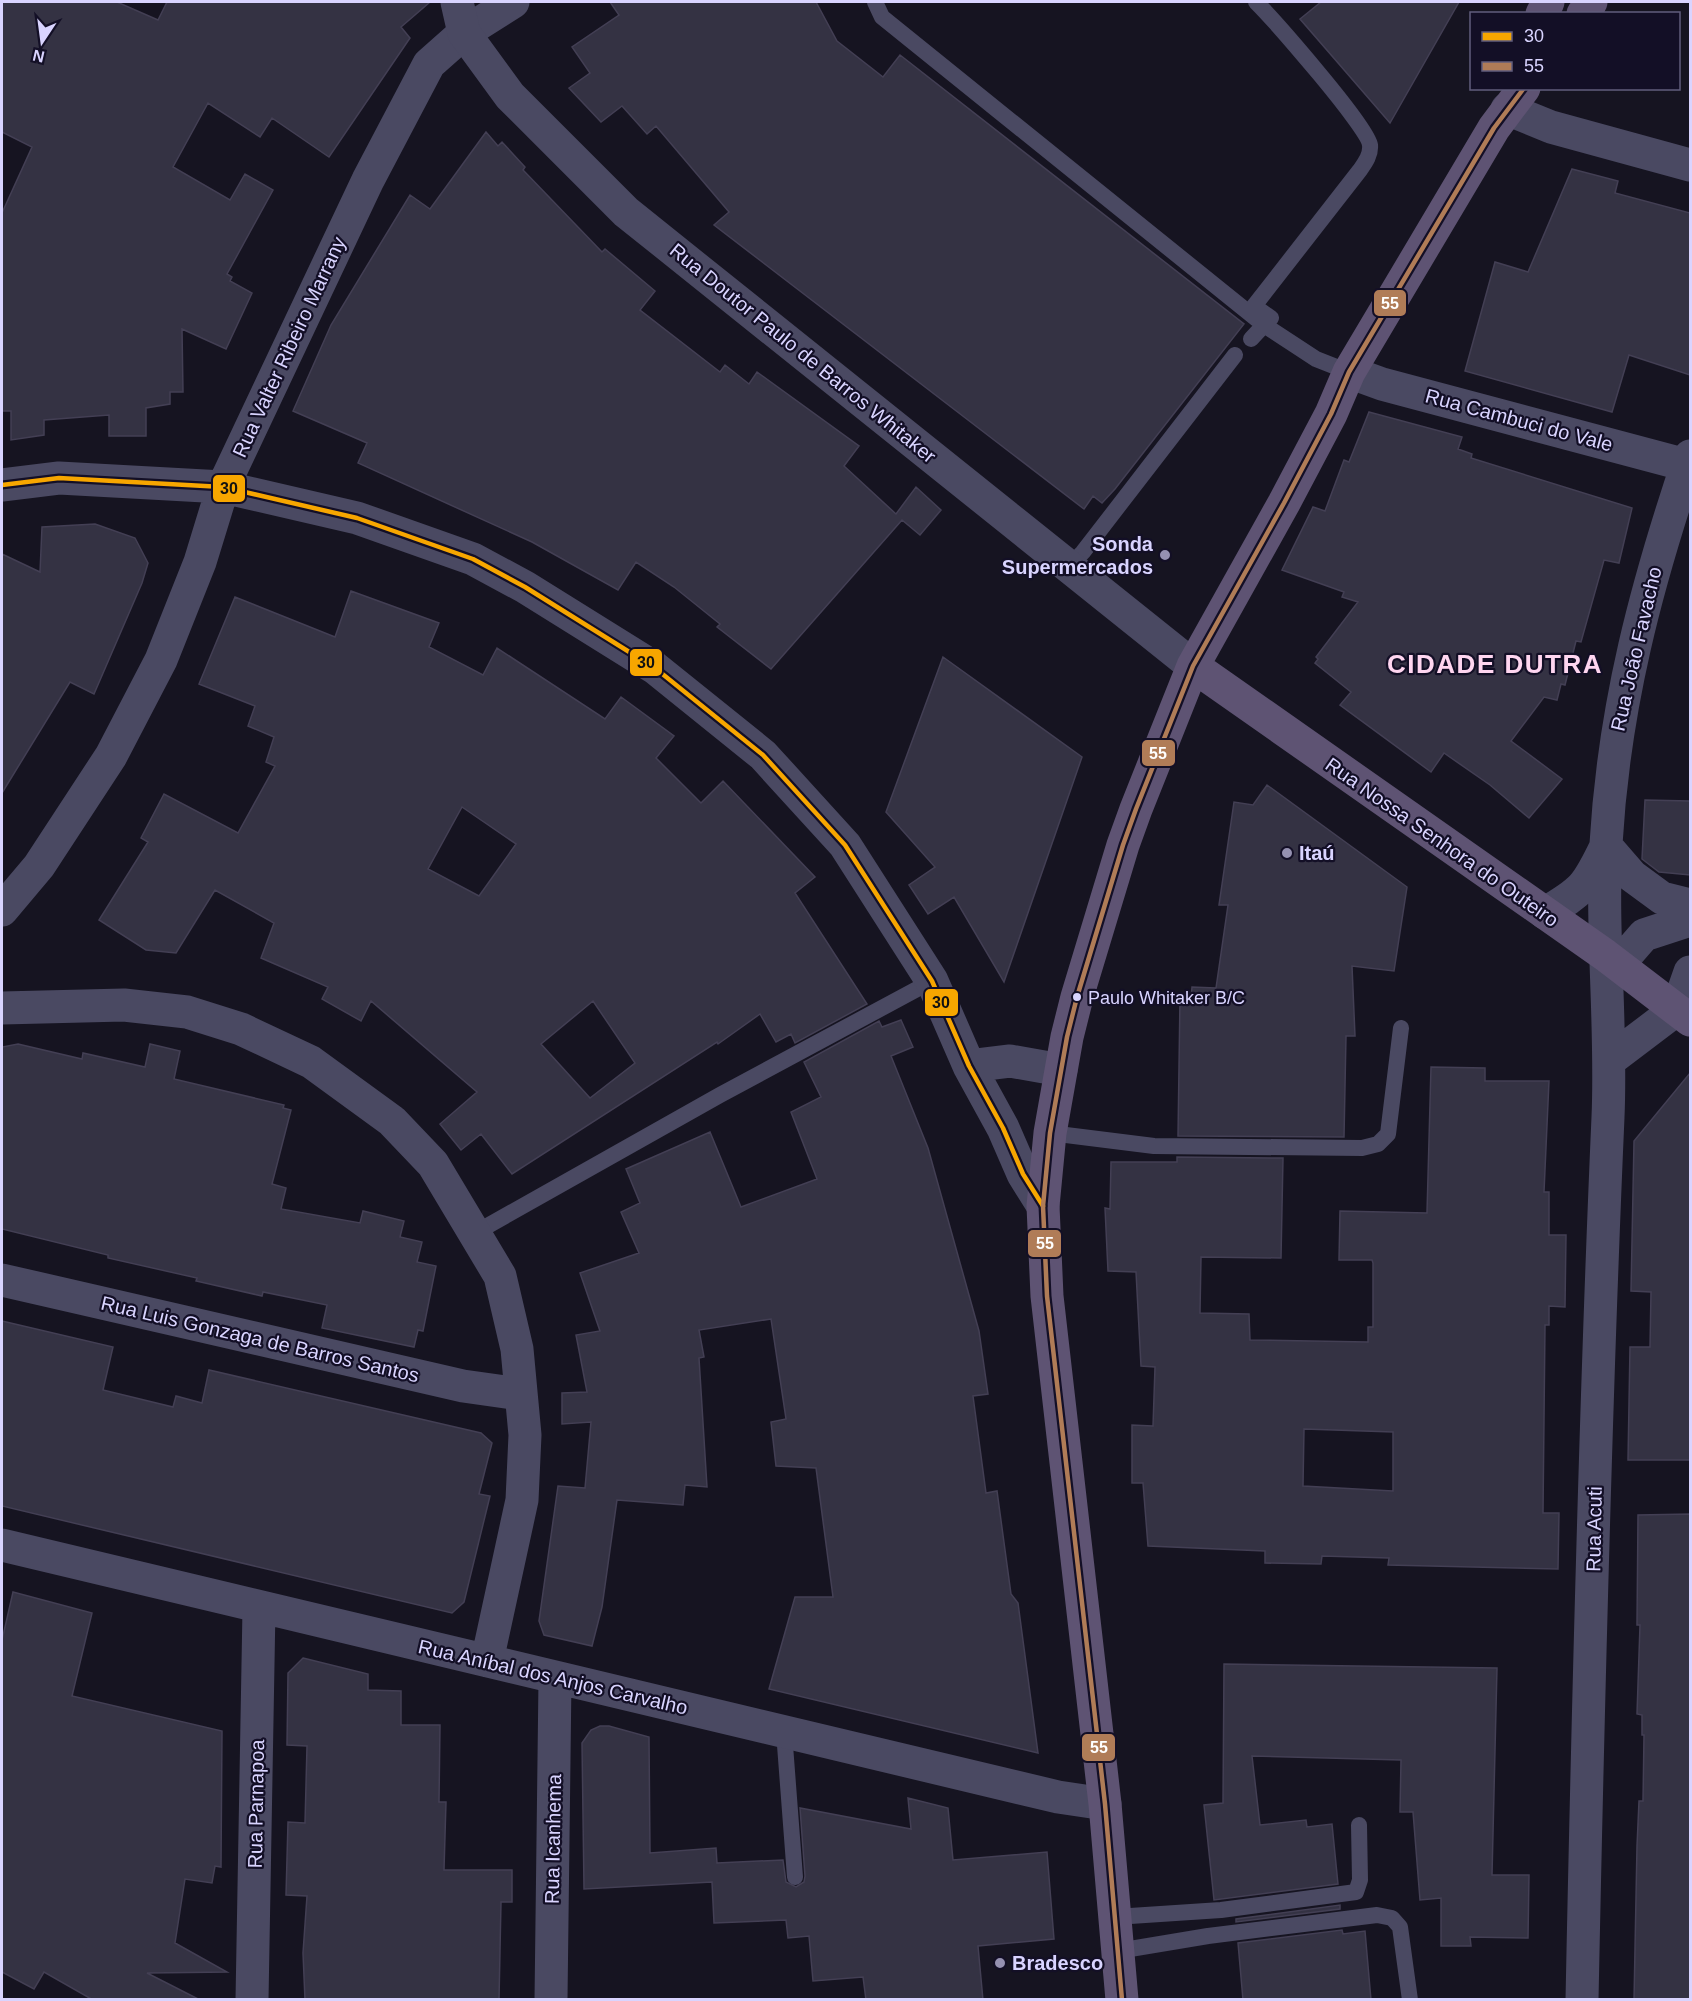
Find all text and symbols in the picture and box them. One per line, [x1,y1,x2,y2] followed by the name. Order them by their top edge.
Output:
[12,12,72,72] north arrow
[1470,12,1680,90] legend
[1524,26,1544,46] text: 30
[31,47,46,66] text: N
[1524,56,1544,76] text: 55
[228,233,350,461] street label: Rua Valter Ribeiro Marrany
[666,239,941,467] street label: Rua Doutor Paulo de Barros Whitaker
[1373,289,1407,317] line badge: 55
[1381,295,1399,312] text: 55
[1423,384,1615,456] street label: Rua Cambuci do Vale
[212,474,246,503] line badge: 30
[220,480,238,497] text: 30
[1002,533,1154,578] place label: Sonda Supermercados
[1158,548,1172,562] marker: Sonda Supermercados
[1606,565,1666,733] street label: Rua João Favacho
[629,648,663,677] line badge: 30
[1387,649,1603,679] district label: CIDADE DUTRA
[637,654,655,671] text: 30
[1141,739,1176,767] line badge: 55
[1149,745,1167,762] text: 55
[1321,753,1563,931] street label: Rua Nossa Senhora do Outeiro
[1299,842,1335,864] place label: Itaú
[1280,846,1294,860] marker: Itaú
[924,988,959,1017] line badge: 30
[1088,988,1245,1008] place label: Paulo Whitaker B/C
[1071,991,1083,1003] marker: Paulo Whitaker B/C
[932,994,950,1011] text: 30
[1027,1229,1062,1258] line badge: 55
[1036,1235,1054,1252] text: 55
[99,1292,421,1386] street label: Rua Luis Gonzaga de Barros Santos
[1582,1486,1606,1572] street label: Rua Acuti
[416,1635,690,1719] street label: Rua Aníbal dos Anjos Carvalho
[1081,1733,1116,1762] line badge: 55
[244,1738,268,1869] street label: Rua Parnapoa
[1090,1739,1108,1756] text: 55
[541,1773,565,1904] street label: Rua Icanhema
[1012,1952,1103,1974] place label: Bradesco
[993,1956,1007,1970] marker: Bradesco

